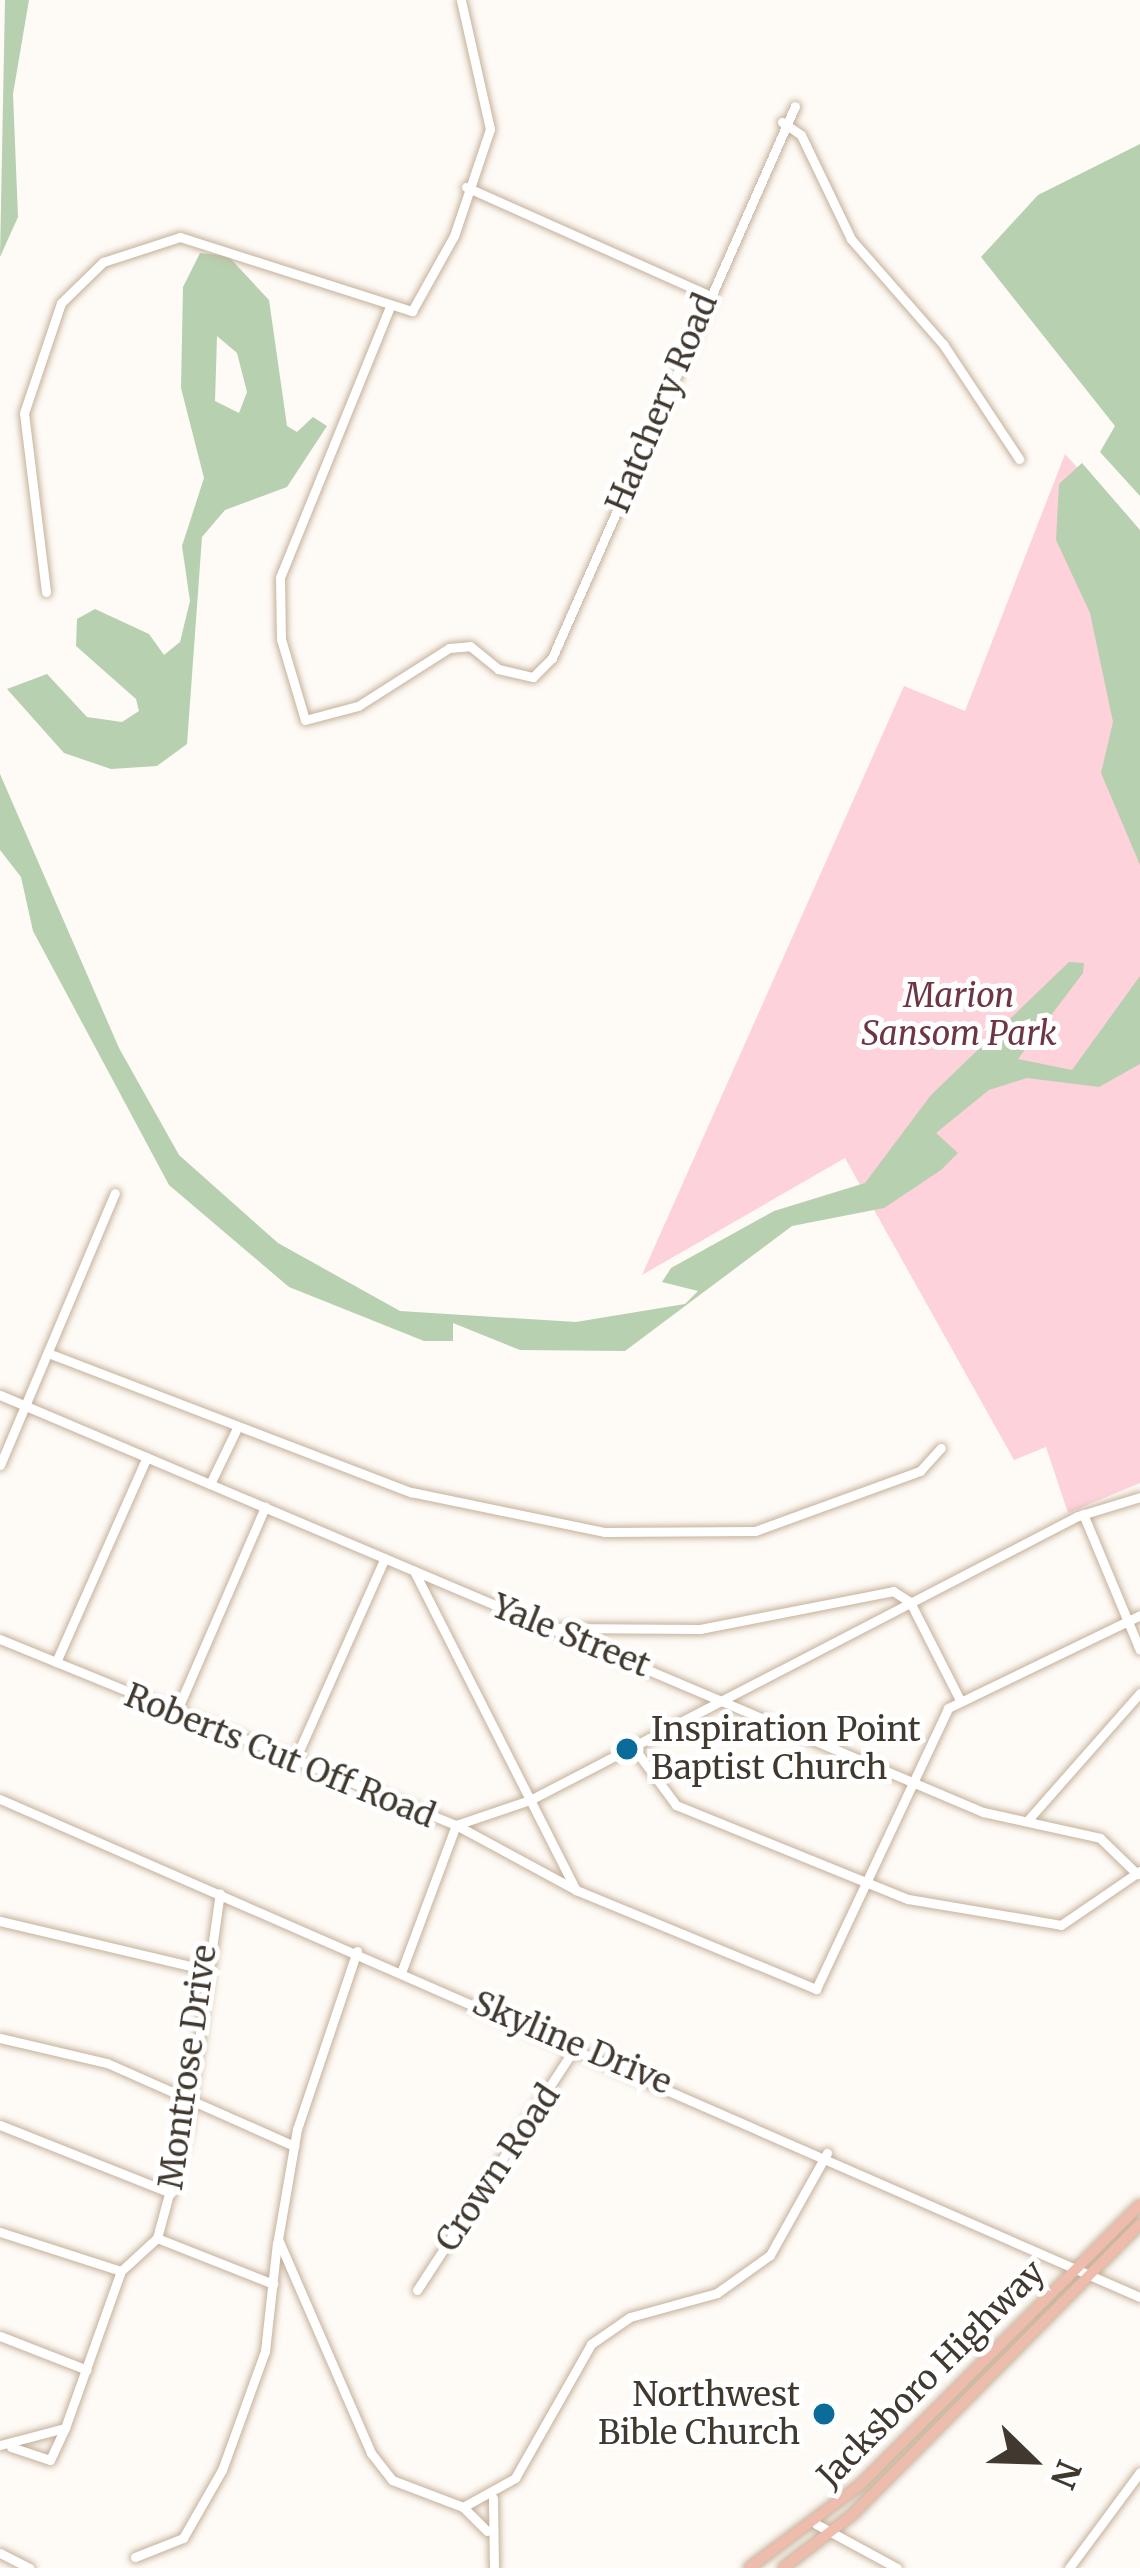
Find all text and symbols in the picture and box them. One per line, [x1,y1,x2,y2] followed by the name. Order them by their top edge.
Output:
[598,288,726,518] street label: Hatchery Road
[861,976,1057,1054] park label: Marion Sansom Park
[486,1586,656,1686] street label: Yale Street
[119,1676,441,1836] street label: Roberts Cut Off Road
[651,1710,921,1788] place label: Inspiration Point Baptist Church
[614,1736,640,1762] marker: Inspiration Point Baptist Church
[151,1942,225,2192] street label: Montrose Drive
[467,1983,677,2103] street label: Skyline Drive
[428,2077,568,2259] street label: Crown Road
[809,2252,1053,2496] street label: Jacksboro Highway
[598,2375,800,2453] place label: Northwest Bible Church
[972,2400,1092,2520] north arrow
[811,2401,837,2427] marker: Northwest Bible Church
[1042,2454,1090,2494] text: N

